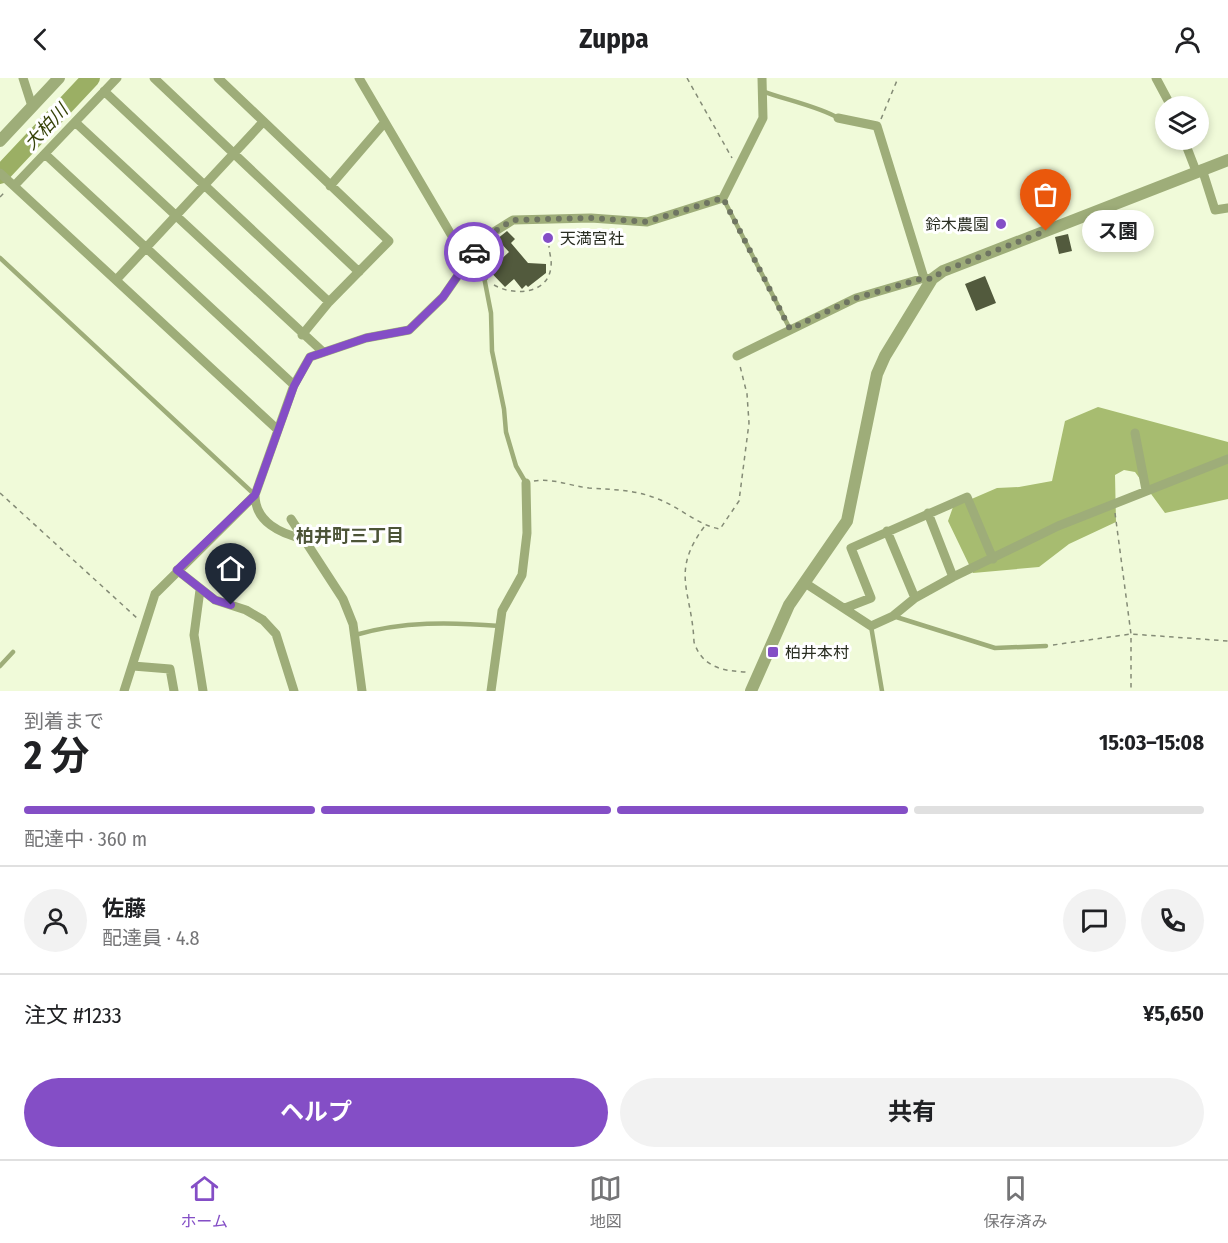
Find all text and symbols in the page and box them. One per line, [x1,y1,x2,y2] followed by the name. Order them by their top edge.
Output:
[24,23,57,56] icon: back
[579,23,649,55] text: Zuppa
[1171,23,1204,56] icon: person
[1155,96,1209,150] map controls
[1155,96,1209,150] button: layers
[20,98,74,154] water label: 大柏川
[1020,169,1071,231] pin
[1029,178,1062,211] icon: bag
[1082,210,1154,252] callout: ス園
[925,215,989,234] place label: 鈴木農園
[994,217,1008,231] marker: 鈴木農園
[1098,219,1138,243] text: ス園
[444,222,504,282] courier
[560,229,624,248] place label: 天満宮社
[541,231,555,245] marker: 天満宮社
[458,236,491,269] icon: car
[296,525,404,547] district label: 柏井町三丁目
[205,543,256,605] pin
[214,552,247,585] icon: home
[785,643,849,662] place label: 柏井本村
[766,645,780,659] marker: 柏井本村
[24,709,104,733] text: 到着まで
[1099,729,1204,756] text: 15:03–15:08
[24,733,89,779] text: 2 分
[24,827,147,851] text: 配達中 · 360 m
[24,889,87,952] button: person
[1063,889,1126,952] button: chat
[1141,889,1204,952] button: phone
[102,895,146,922] text: 佐藤
[102,926,200,950] text: 配達員 · 4.8
[1143,1000,1204,1027] text: ¥5,650
[24,1002,122,1029] text: 注文 #1233
[24,1078,608,1147] button: ヘルプ
[620,1078,1204,1147] button: 共有
[181,1172,228,1232] tab: ホーム
[589,1172,622,1232] tab: 地図
[983,1172,1047,1232] tab: 保存済み

